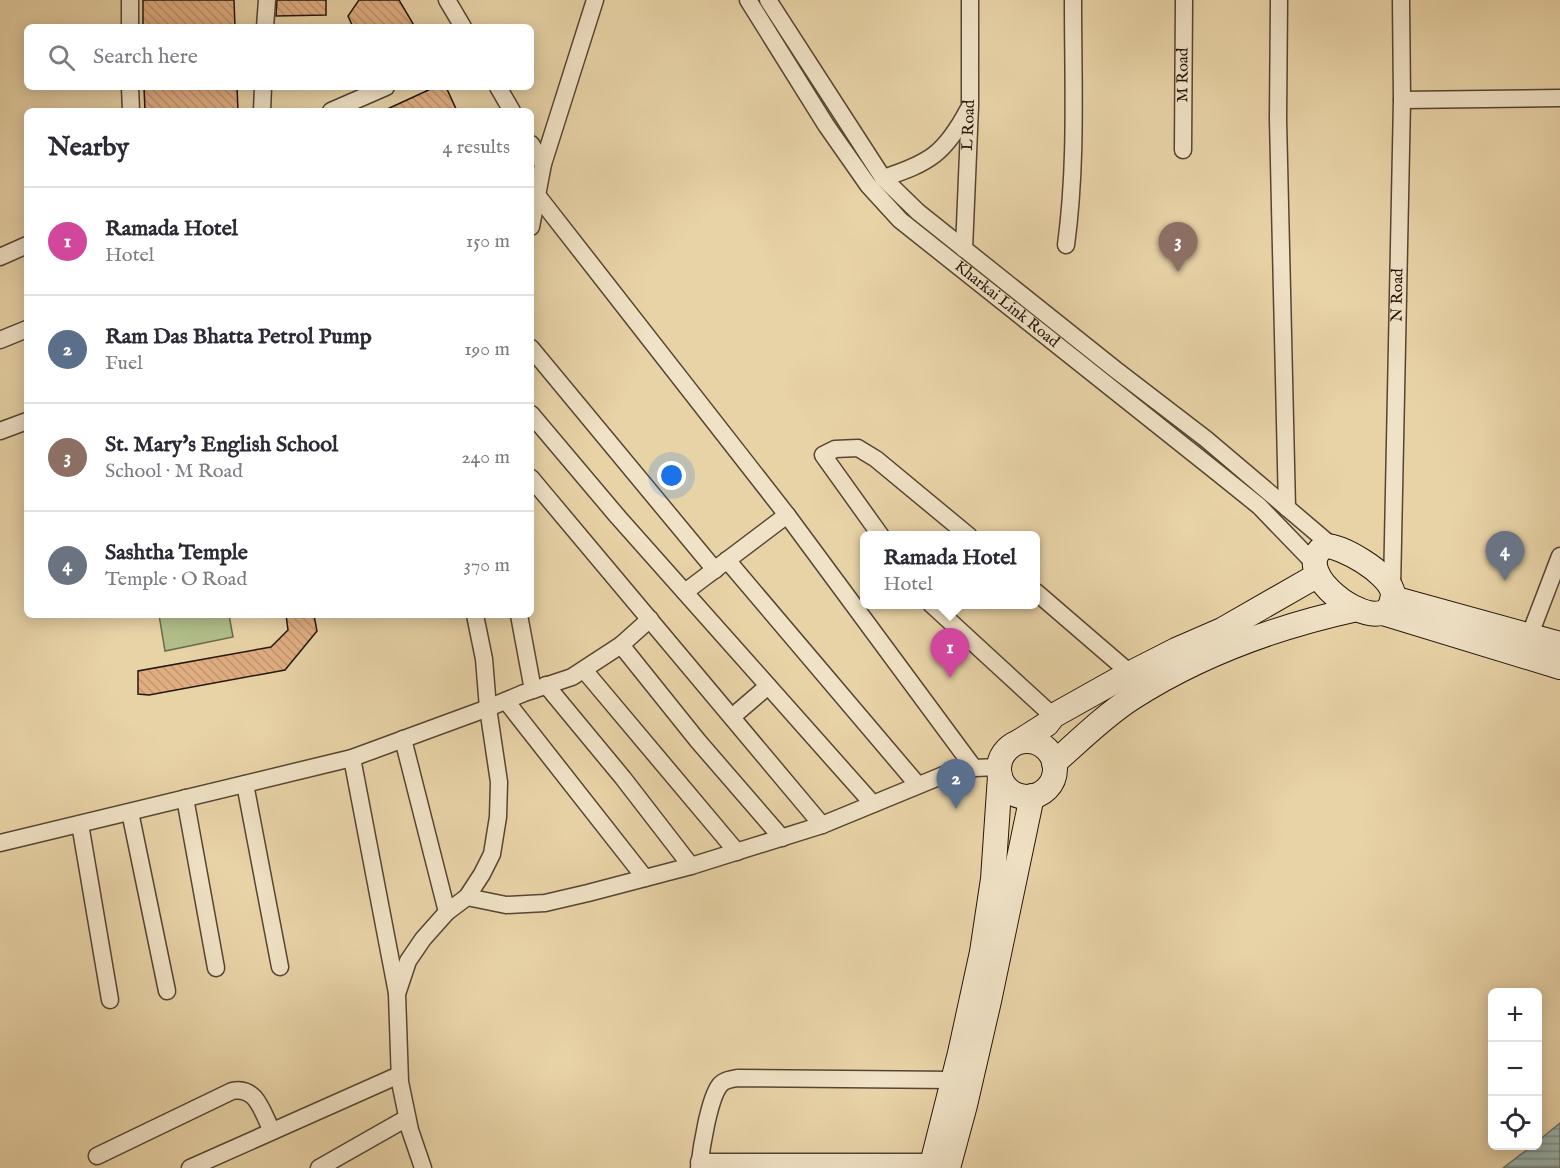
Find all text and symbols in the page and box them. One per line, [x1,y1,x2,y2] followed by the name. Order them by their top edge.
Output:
[24,24,534,90] search box
[45,41,78,74] icon: search
[93,43,198,71] text: Search here
[1173,47,1194,102] street label: M Road
[958,99,980,151] street label: L Road
[48,131,129,164] text: Nearby
[443,135,510,160] text: 4 results
[105,215,238,243] text: Ramada Hotel
[1158,222,1198,272] pin: 3
[64,229,71,254] text: 1
[466,229,510,254] text: 150 m
[105,243,154,268] text: Hotel
[950,257,1063,353] street label: Kharkai Link Road
[1387,268,1409,322] street label: N Road
[105,323,372,351] text: Ram Das Bhatta Petrol Pump
[63,337,72,362] text: 2
[464,337,510,362] text: 190 m
[105,351,143,376] text: Fuel
[105,431,338,459] text: St. Mary's English School
[64,445,71,470] text: 3
[461,445,510,470] text: 240 m
[105,459,243,484] text: School · M Road
[657,461,686,490] your location
[860,531,1040,609] popup
[1486,532,1524,581] pin: 4
[105,539,248,567] text: Sashtha Temple
[884,544,1016,572] text: Ramada Hotel
[63,553,72,578] text: 4
[464,553,510,578] text: 370 m
[105,567,247,592] text: Temple · O Road
[884,572,933,597] text: Hotel
[930,628,970,678] pin: 1
[936,760,976,809] pin: 2
[1488,988,1542,1150] map controls
[1488,988,1542,1042] button: +
[1488,1042,1542,1096] button: −
[1488,1096,1542,1150] button: locate

